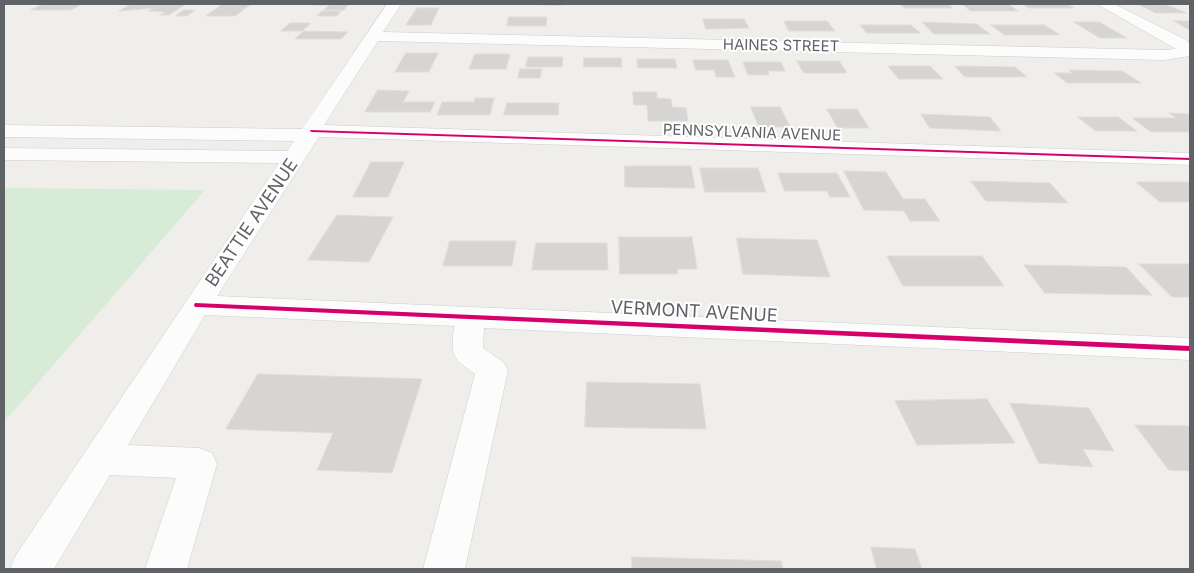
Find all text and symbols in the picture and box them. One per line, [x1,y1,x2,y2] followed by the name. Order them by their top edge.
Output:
[723,36,839,56] street label: HAINES STREET
[663,121,841,145] street label: PENNSYLVANIA AVENUE
[201,155,303,291] street label: BEATTIE AVENUE
[610,297,778,327] street label: VERMONT AVENUE

